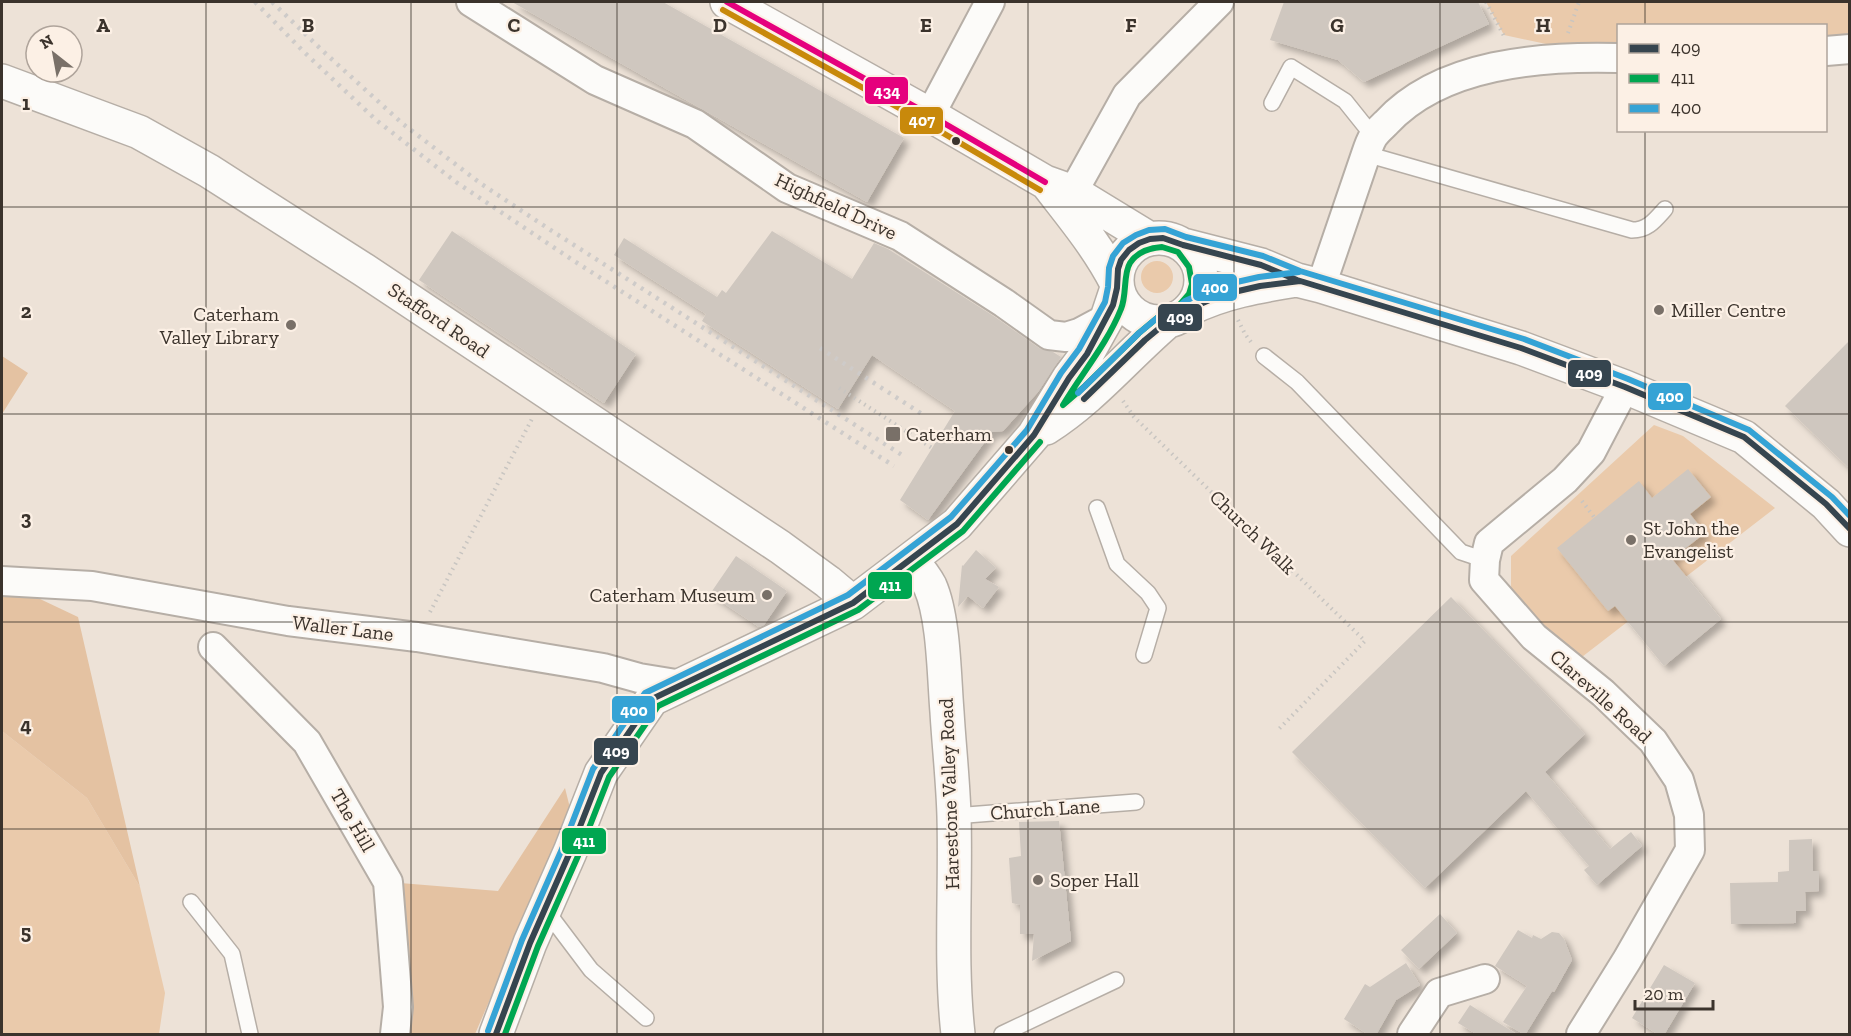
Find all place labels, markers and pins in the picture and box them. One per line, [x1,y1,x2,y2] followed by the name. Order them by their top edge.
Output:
[950,135,962,147] unlabelled marker
[1671,298,1786,322] place label: Miller Centre
[159,302,280,349] place label: Caterham Valley Library
[1652,303,1666,317] marker: Miller Centre
[284,318,298,332] marker: Caterham Valley Library
[906,422,993,446] place label: Caterham
[884,425,902,443] marker: Caterham
[1003,444,1015,456] unlabelled marker
[1643,516,1739,563] place label: St John the Evangelist
[1624,533,1638,547] marker: St John the Evangelist
[590,583,756,607] place label: Caterham Museum
[760,588,774,602] marker: Caterham Museum
[1050,868,1139,892] place label: Soper Hall
[1031,873,1045,887] marker: Soper Hall

